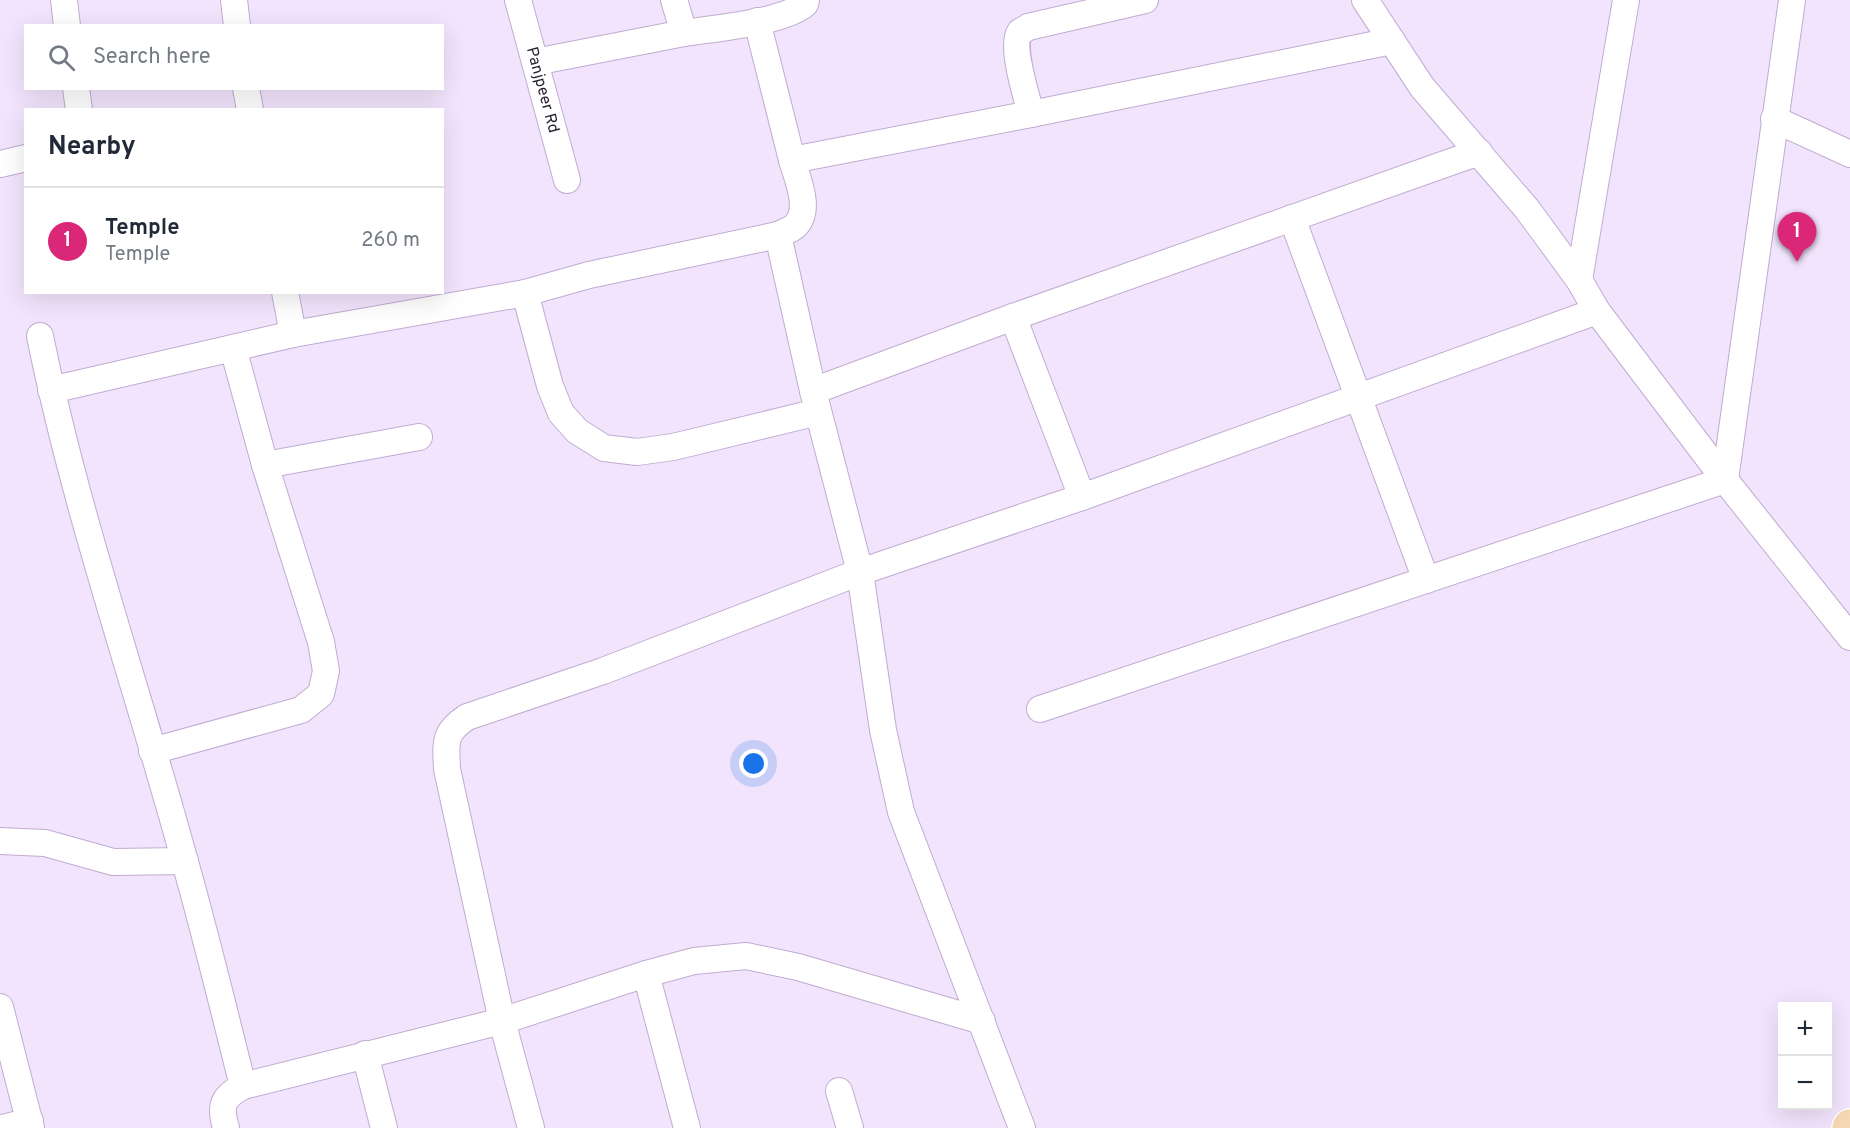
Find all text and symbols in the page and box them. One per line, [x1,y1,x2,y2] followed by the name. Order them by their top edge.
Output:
[24,24,444,90] search box
[45,41,78,74] icon: search
[93,44,211,71] text: Search here
[521,45,563,135] street label: Panjpeer Rd
[48,131,136,164] text: Nearby
[1778,212,1816,262] pin: 1
[105,215,179,242] text: Temple
[64,228,72,254] text: 1
[361,228,420,254] text: 260 m
[105,242,170,268] text: Temple
[739,749,768,778] your location
[1778,1002,1832,1110] map controls
[1778,1002,1832,1056] button: +
[1778,1056,1832,1110] button: −

